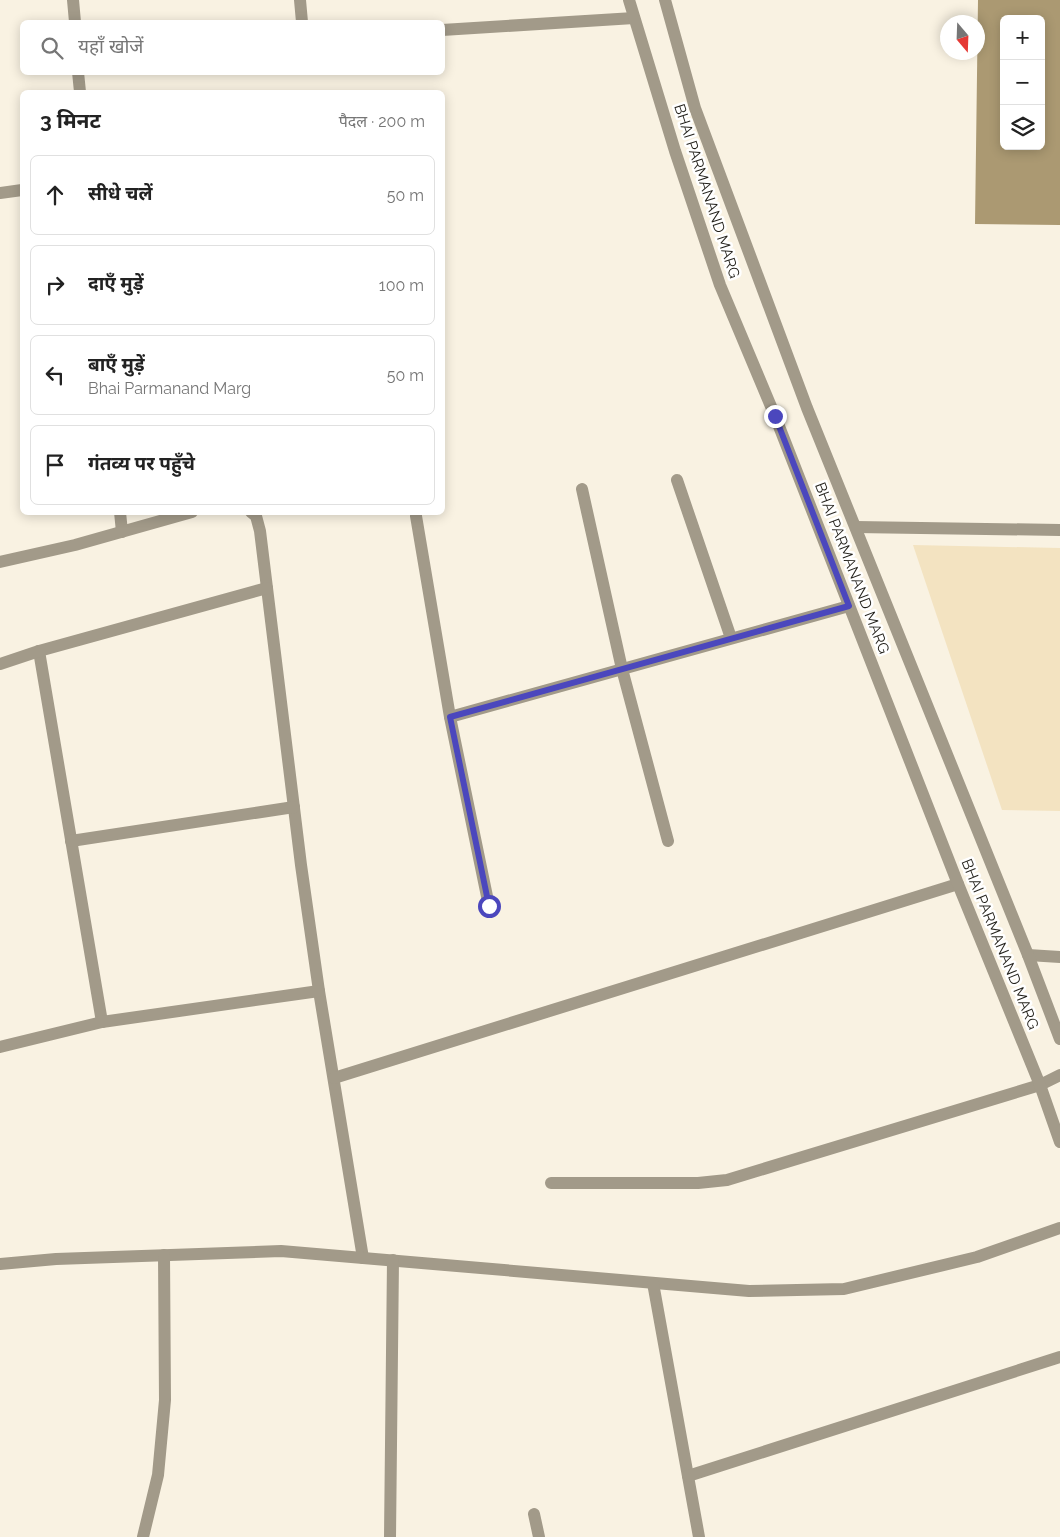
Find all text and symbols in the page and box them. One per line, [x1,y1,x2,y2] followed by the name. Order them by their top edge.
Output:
[940,15,985,60] north arrow
[1000,15,1045,150] map controls
[1000,15,1045,60] button: +
[20,20,445,75] search box
[38,34,66,62] icon: search
[78,35,143,57] text: यहाँ खोजें
[1000,60,1045,105] button: −
[670,102,744,280] street label: BHAI PARMANAND MARG
[1000,105,1045,150] button: layers
[40,108,101,133] text: 3 मिनट
[339,112,425,131] text: पैदल · 200 m
[41,181,69,209] icon: ahead
[88,182,152,204] text: सीधे चलें
[387,186,424,205] text: 50 m
[41,271,69,299] icon: right
[88,272,144,294] text: दाएँ मुड़ें
[379,276,424,295] text: 100 m
[88,353,145,375] text: बाएँ मुड़ें
[41,361,69,389] icon: left
[387,366,424,385] text: 50 m
[88,379,251,398] text: Bhai Parmanand Marg
[764,405,787,428] route end
[41,451,69,479] icon: arrive
[88,452,195,474] text: गंतव्य पर पहुँचे
[811,480,893,656] street label: BHAI PARMANAND MARG
[958,856,1042,1032] street label: BHAI PARMANAND MARG
[478,895,501,918] route start

